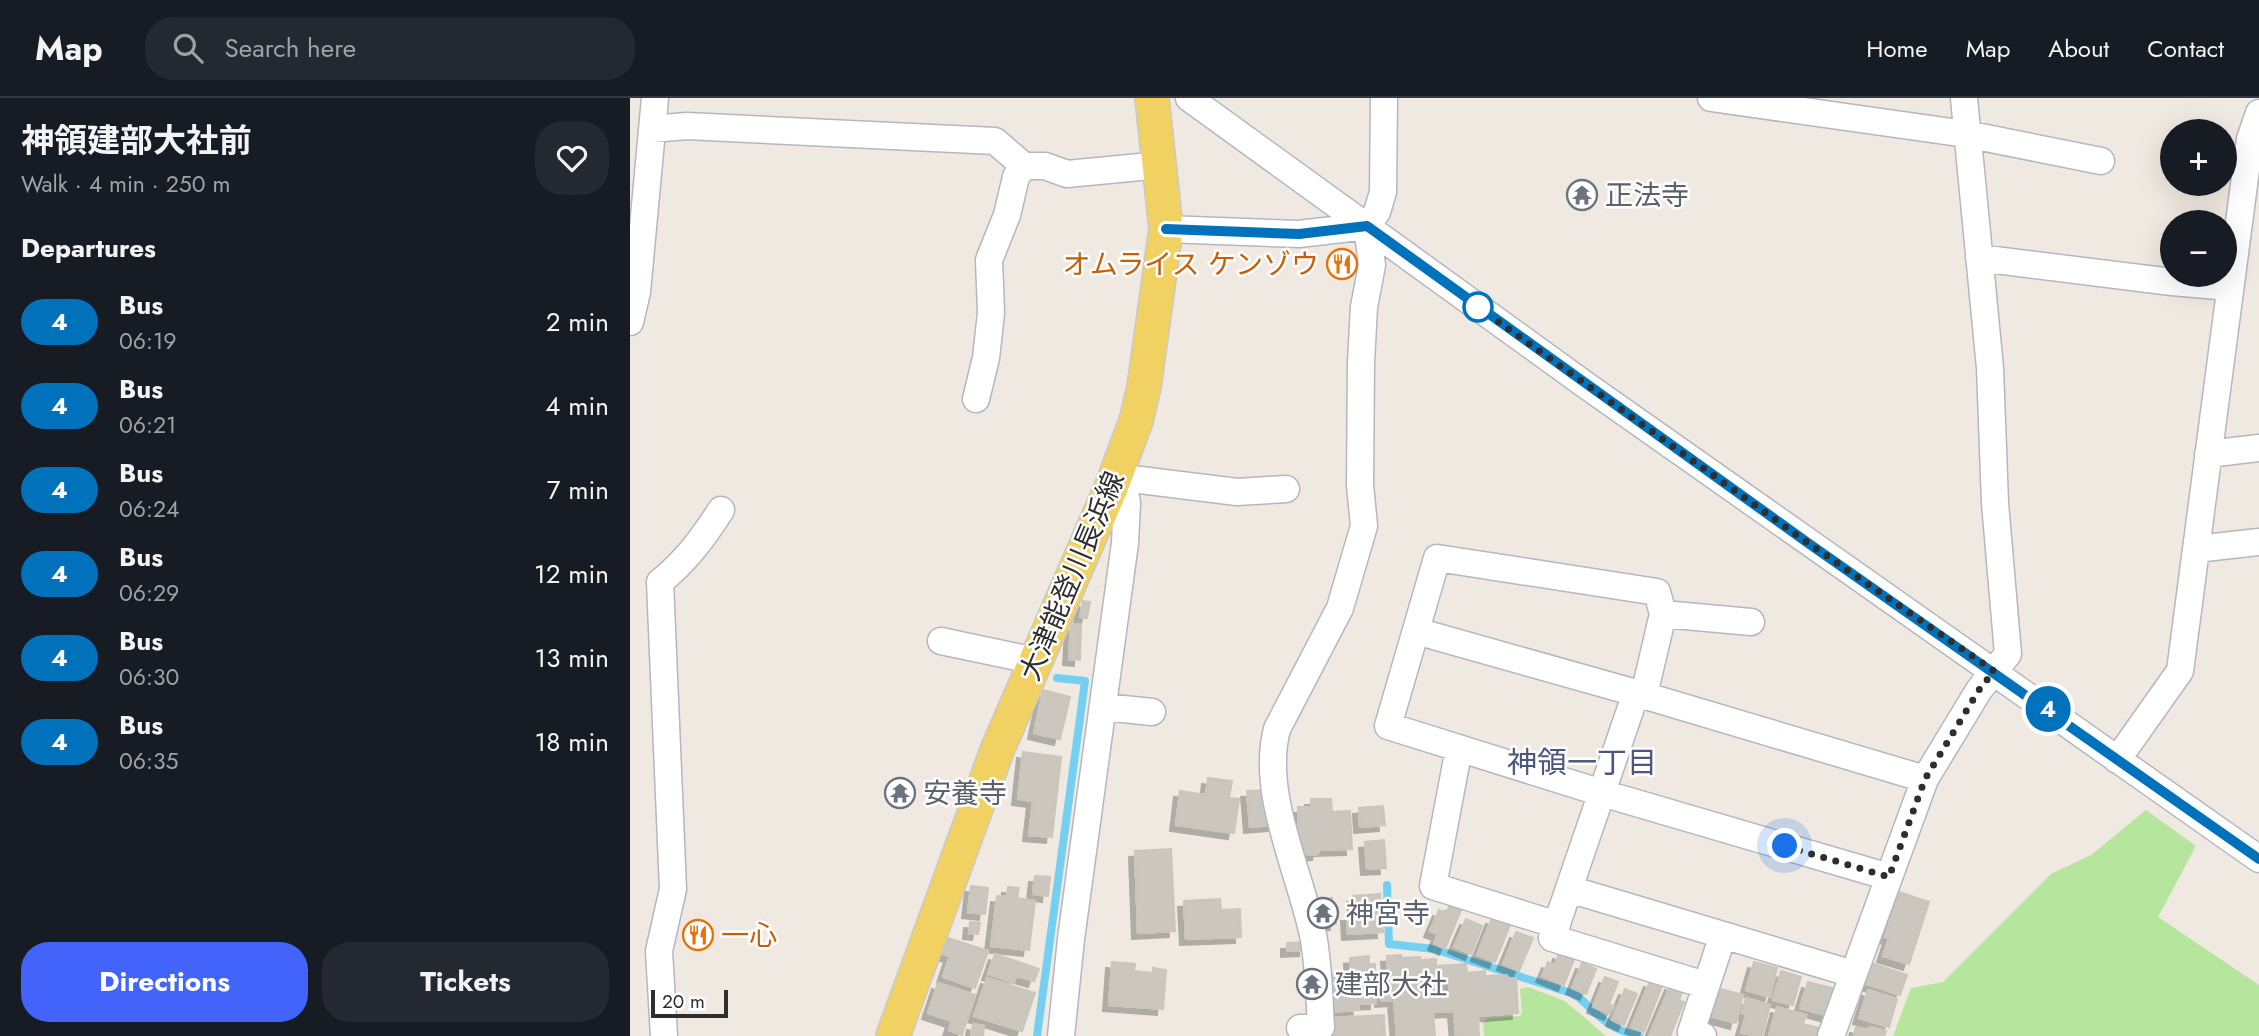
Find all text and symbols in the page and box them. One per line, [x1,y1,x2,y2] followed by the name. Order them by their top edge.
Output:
[145,17,635,80] search box
[35,25,103,72] text: Map
[169,29,207,67] icon: search
[225,29,356,67] text: Search here
[1866,31,1928,66] text: Home
[1966,31,2010,66] text: Map
[2048,31,2109,66] text: About
[2147,31,2224,66] text: Contact
[21,117,252,164] text: 神領建部大社前
[2160,119,2237,287] map controls
[2160,119,2237,196] button: +
[535,121,609,195] button: heart
[21,167,230,201] text: Walk · 4 min · 250 m
[1605,175,1689,216] place label: 正法寺
[1565,178,1599,212] temple icon: 正法寺
[2160,210,2237,287] button: −
[21,229,156,267] text: Departures
[1063,244,1319,285] place label: オムライス ケンゾウ
[1325,247,1359,281] restaurant icon: オムライス ケンゾウ
[119,286,163,324] text: Bus
[1463,292,1493,322] unlabelled marker
[546,303,609,341] text: 2 min
[51,304,68,339] text: 4
[119,324,177,358] text: 06:19
[119,370,163,408] text: Bus
[545,387,609,425] text: 4 min
[51,388,68,423] text: 4
[119,408,176,442] text: 06:21
[119,454,163,492] text: Bus
[1009,465,1135,687] street label: 大津能登川長浜線
[547,471,609,509] text: 7 min
[51,472,68,507] text: 4
[119,492,179,526] text: 06:24
[119,538,163,576] text: Bus
[534,555,609,593] text: 12 min
[51,556,68,591] text: 4
[119,576,179,610] text: 06:29
[119,622,163,660] text: Bus
[535,639,609,677] text: 13 min
[51,640,68,675] text: 4
[119,660,179,694] text: 06:30
[2025,686,2071,732] line badge: 4
[2040,691,2056,726] text: 4
[119,706,163,744] text: Bus
[535,723,609,761] text: 18 min
[51,724,68,759] text: 4
[1507,741,1657,784] district label: 神領一丁目
[119,744,178,778] text: 06:35
[923,773,1007,814] place label: 安養寺
[883,776,917,810] temple icon: 安養寺
[1767,828,1802,863] your location
[1346,893,1430,934] place label: 神宮寺
[1306,896,1340,930] temple icon: 神宮寺
[721,915,777,956] place label: 一心
[681,918,715,952] restaurant icon: 一心
[21,942,308,1022] button: Directions
[322,942,609,1022] button: Tickets
[1335,964,1447,1005] place label: 建部大社
[1295,967,1329,1001] temple icon: 建部大社
[651,987,728,1019] scale bar
[662,988,705,1015] text: 20 m

